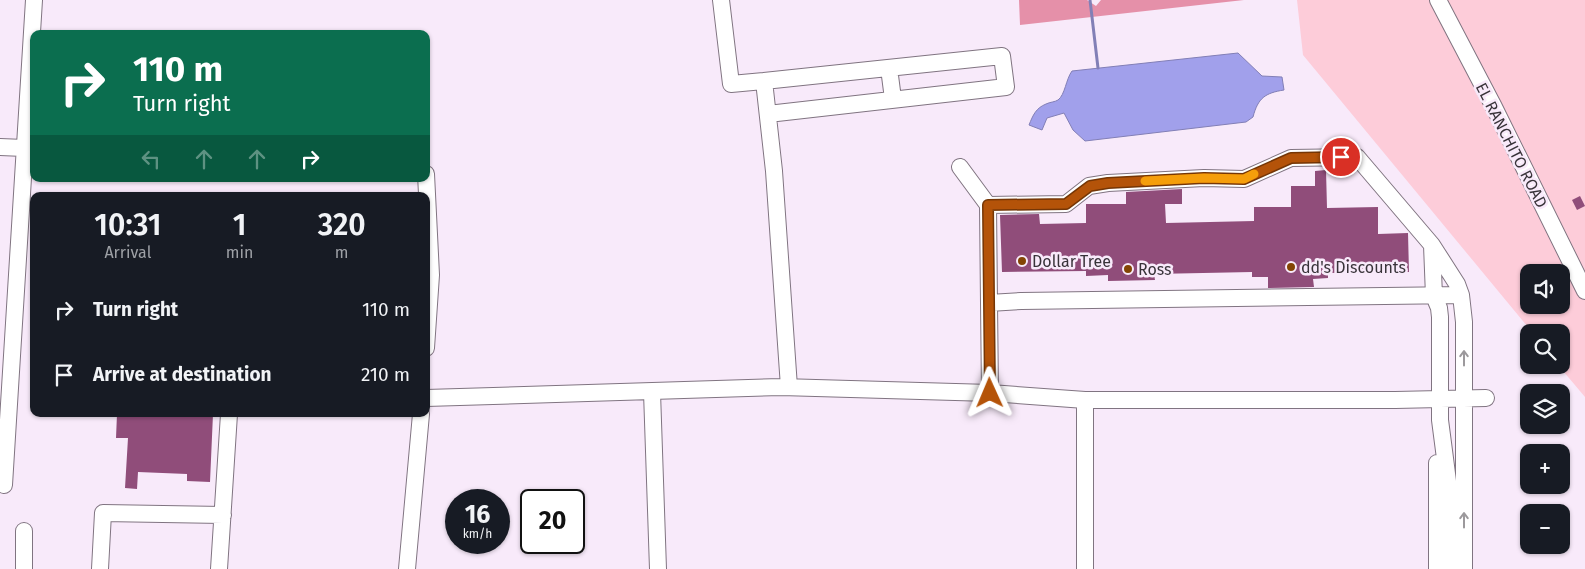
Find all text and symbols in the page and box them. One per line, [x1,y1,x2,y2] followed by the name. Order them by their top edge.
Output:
[133,48,223,90] text: 110 m
[50,50,115,115] icon: right
[1472,79,1551,211] street label: EL RANCHITO ROAD
[133,90,230,117] text: Turn right
[1320,136,1362,178] pin
[1327,143,1355,171] icon: arrive
[137,145,165,173] icon: left
[190,145,218,173] icon: ahead
[243,145,271,173] icon: ahead
[296,145,324,173] icon: right
[94,207,161,243] text: 10:31
[233,207,246,243] text: 1
[318,207,366,243] text: 320
[104,243,151,262] text: Arrival
[226,243,253,262] text: min
[335,243,349,262] text: m
[1032,252,1111,271] place label: Dollar Tree
[1016,255,1028,267] marker: Dollar Tree
[1301,258,1406,277] place label: dd's Discounts
[1138,260,1172,279] place label: Ross
[1285,261,1297,273] marker: dd's Discounts
[1122,263,1134,275] marker: Ross
[1520,264,1570,554] map controls
[1520,264,1570,314] button: sound
[50,296,78,324] icon: right
[93,298,178,321] text: Turn right
[362,298,410,321] text: 110 m
[1520,324,1570,374] button: search
[1459,350,1469,366] one-way arrow
[50,361,78,389] icon: arrive
[93,363,272,386] text: Arrive at destination
[361,363,410,386] text: 210 m
[963,366,1015,418] position arrow
[1520,384,1570,434] button: layers
[1520,444,1570,494] button: +
[520,489,585,554] speed limit sign: 20
[465,500,490,530] text: 16
[1520,504,1570,554] button: −
[1459,513,1469,529] one-way arrow
[463,527,492,541] text: km/h

